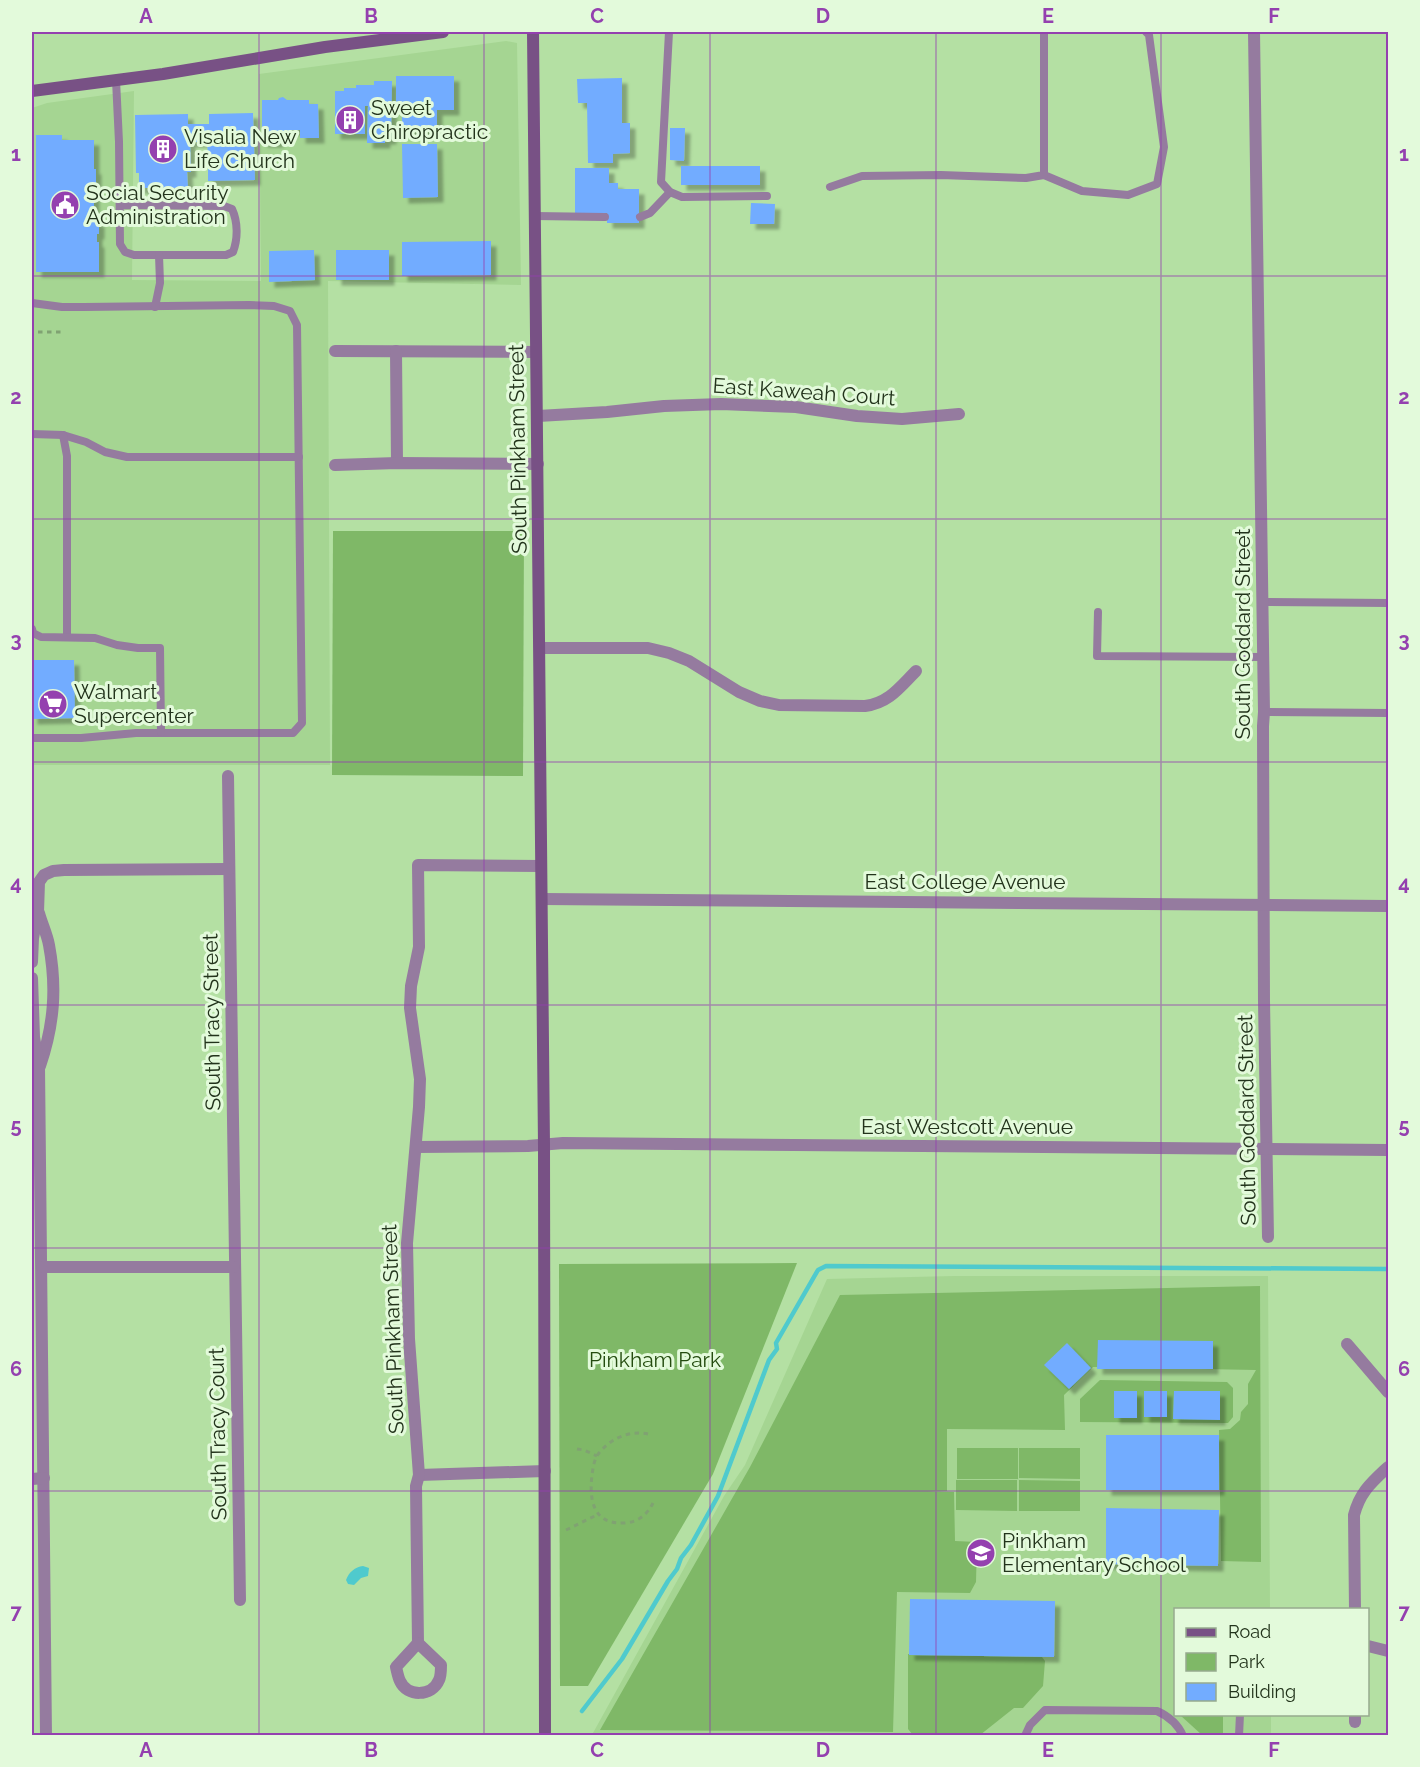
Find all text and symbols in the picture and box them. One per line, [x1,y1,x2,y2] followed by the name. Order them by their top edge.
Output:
[139,4,153,28] text: A
[364,4,378,28] text: B
[590,4,604,28] text: C
[816,4,830,28] text: D
[1042,4,1054,28] text: E
[1268,4,1280,28] text: F
[371,95,488,144] place label: Sweet Chiropractic
[334,104,366,136] building icon: Sweet Chiropractic
[184,124,297,173] place label: Visalia New Life Church
[147,133,179,165] building icon: Visalia New Life Church
[11,142,21,166] text: 1
[1399,142,1409,166] text: 1
[86,180,229,229] place label: Social Security Administration
[49,189,81,221] public building icon: Social Security Administration
[503,344,532,554] street label: South Pinkham Street
[712,373,896,410] street label: East Kaweah Court
[10,385,22,409] text: 2
[1398,385,1410,409] text: 2
[1230,528,1255,740] street label: South Goddard Street
[10,628,22,652] text: 3
[1398,628,1410,652] text: 3
[74,679,195,728] place label: Walmart Supercenter
[37,688,69,720] supermarket icon: Walmart Supercenter
[864,869,1066,894] street label: East College Avenue
[10,871,22,895] text: 4
[1398,871,1410,895] text: 4
[197,933,226,1111] street label: South Tracy Street
[1232,1014,1261,1226] street label: South Goddard Street
[10,1114,22,1138] text: 5
[861,1114,1073,1139] street label: East Westcott Avenue
[1398,1114,1410,1138] text: 5
[376,1224,409,1434] street label: South Pinkham Street
[203,1347,232,1521] street label: South Tracy Court
[589,1347,721,1372] park label: Pinkham Park
[10,1357,22,1381] text: 6
[1398,1357,1410,1381] text: 6
[1002,1528,1186,1577] place label: Pinkham Elementary School
[965,1537,997,1569] school or university icon: Pinkham Elementary School
[10,1600,22,1624] text: 7
[1398,1600,1410,1624] text: 7
[1174,1608,1369,1716] legend
[1228,1621,1271,1642] text: Road
[1228,1651,1265,1672] text: Park
[1228,1681,1296,1702] text: Building
[139,1738,153,1762] text: A
[364,1738,378,1762] text: B
[590,1738,604,1762] text: C
[816,1738,830,1762] text: D
[1042,1738,1054,1762] text: E
[1268,1738,1280,1762] text: F

